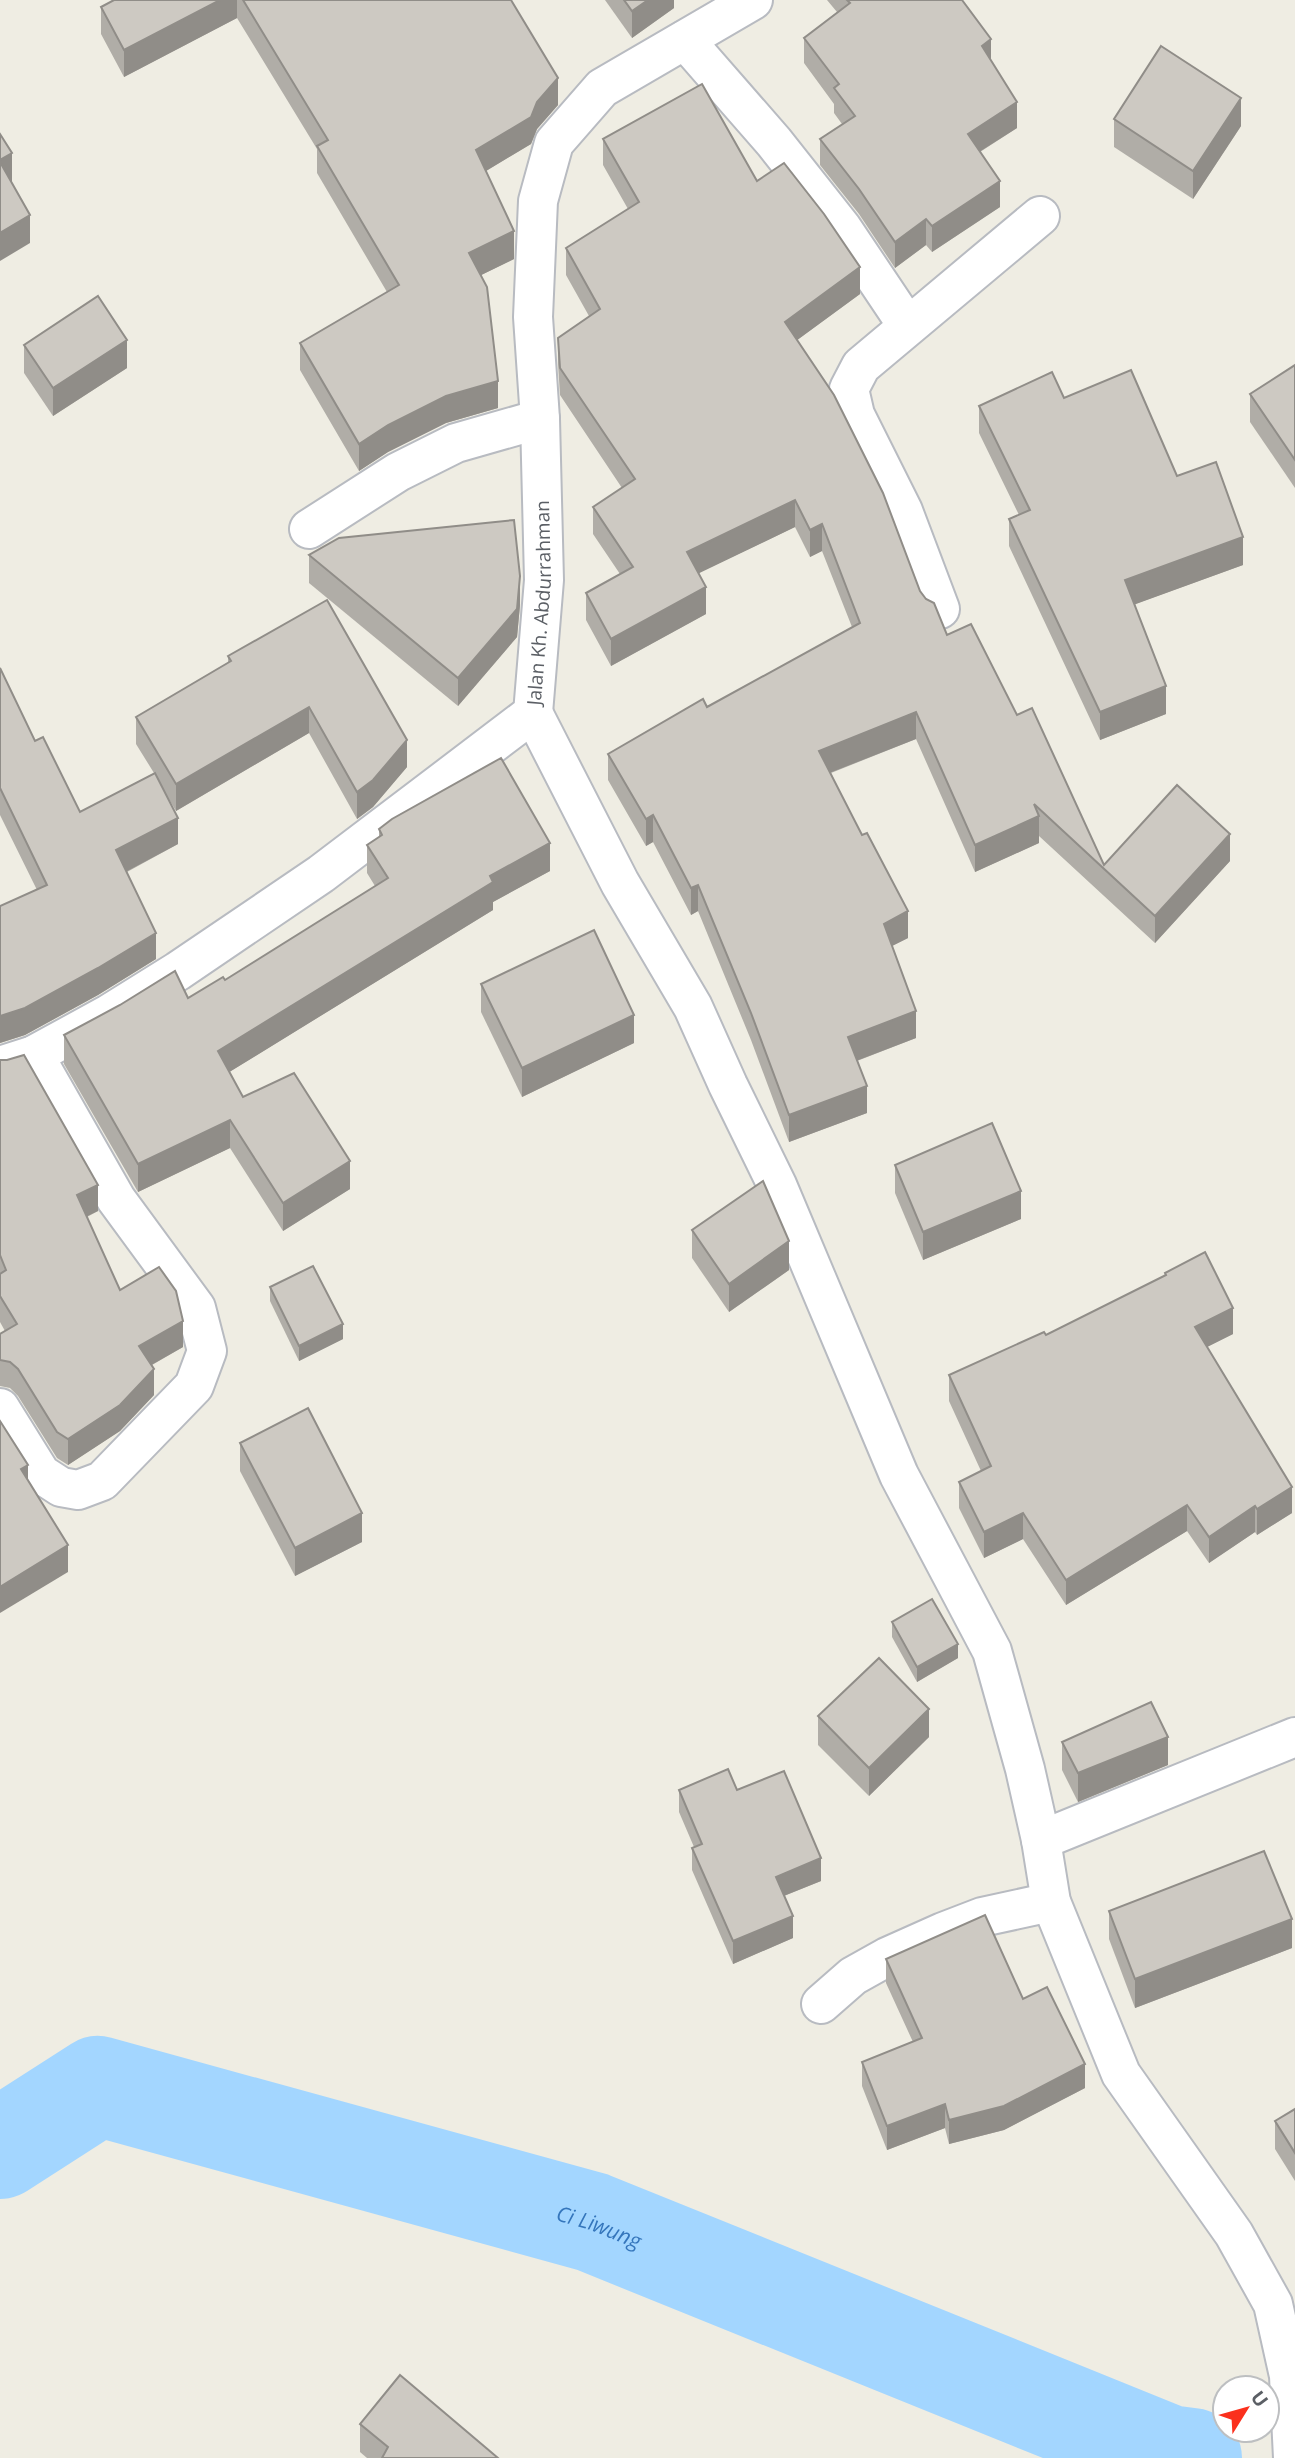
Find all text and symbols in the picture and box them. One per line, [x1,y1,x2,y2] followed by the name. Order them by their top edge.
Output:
[521,500,557,708] street label: Jalan Kh. Abdurrahman
[553,2199,647,2255] water label: Ci Liwung
[1211,2374,1281,2444] north arrow
[1245,2385,1274,2412] text: U

